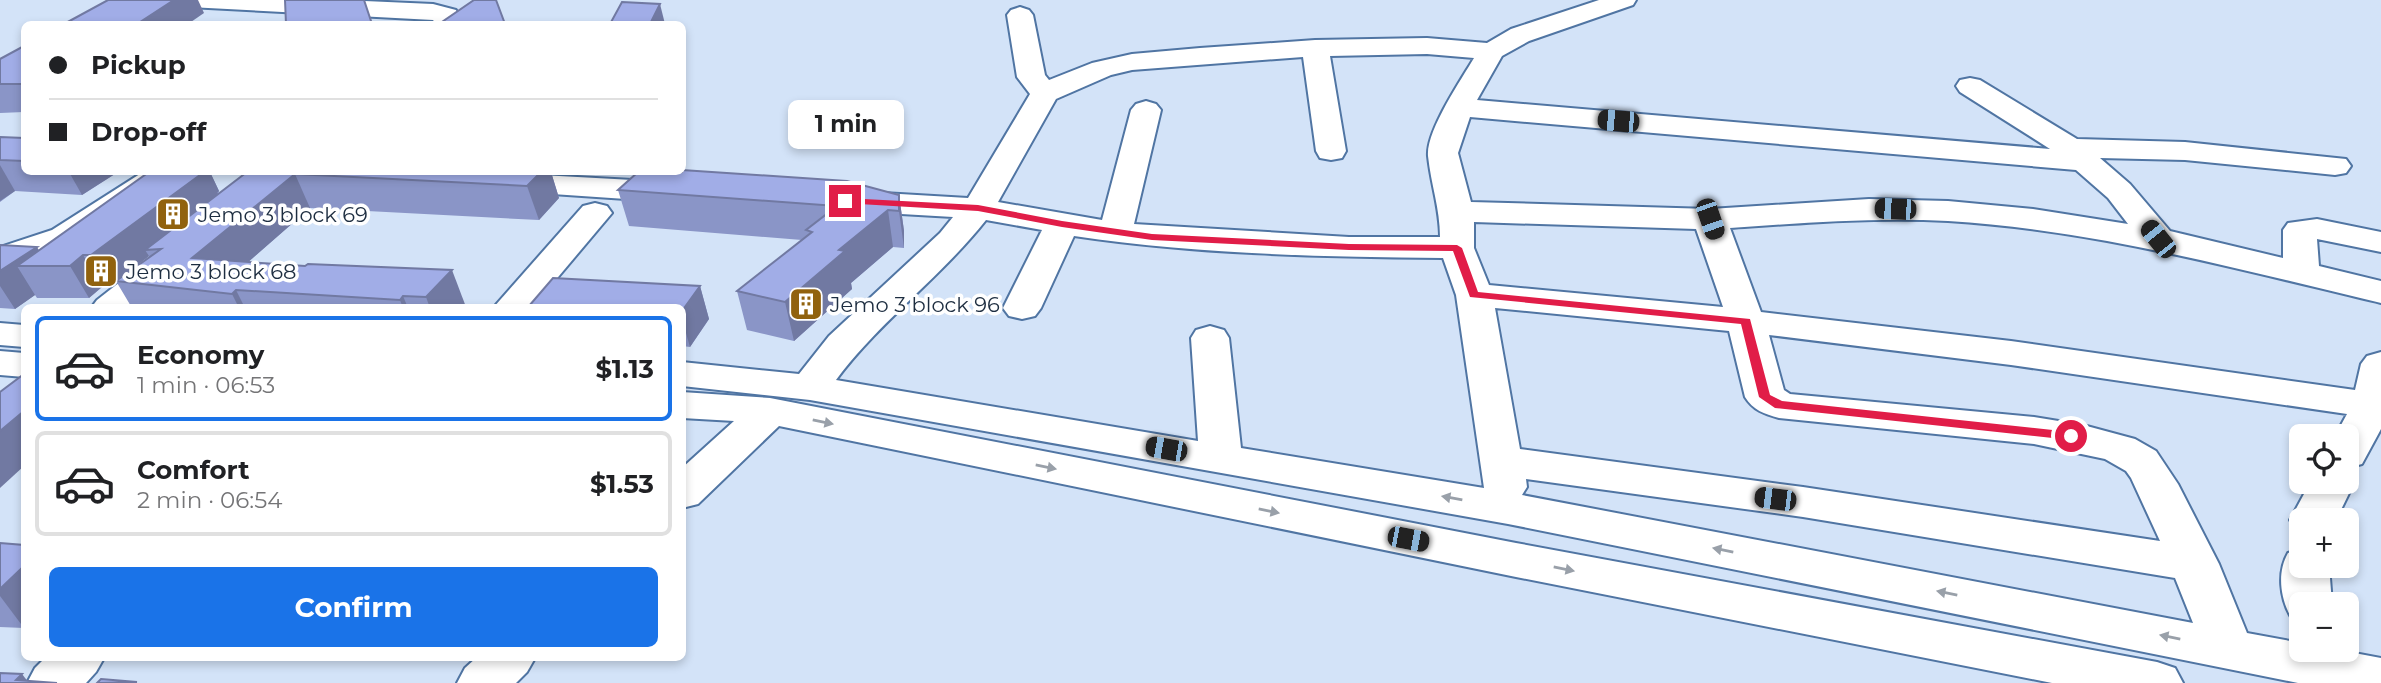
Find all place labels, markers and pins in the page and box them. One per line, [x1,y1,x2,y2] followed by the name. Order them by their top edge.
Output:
[154,195,192,233] building icon: Jemo 3 block 69
[197,202,368,227] place label: Jemo 3 block 69
[82,252,120,290] building icon: Jemo 3 block 68
[125,259,296,284] place label: Jemo 3 block 68
[787,285,825,323] building icon: Jemo 3 block 96
[829,292,1000,317] place label: Jemo 3 block 96

